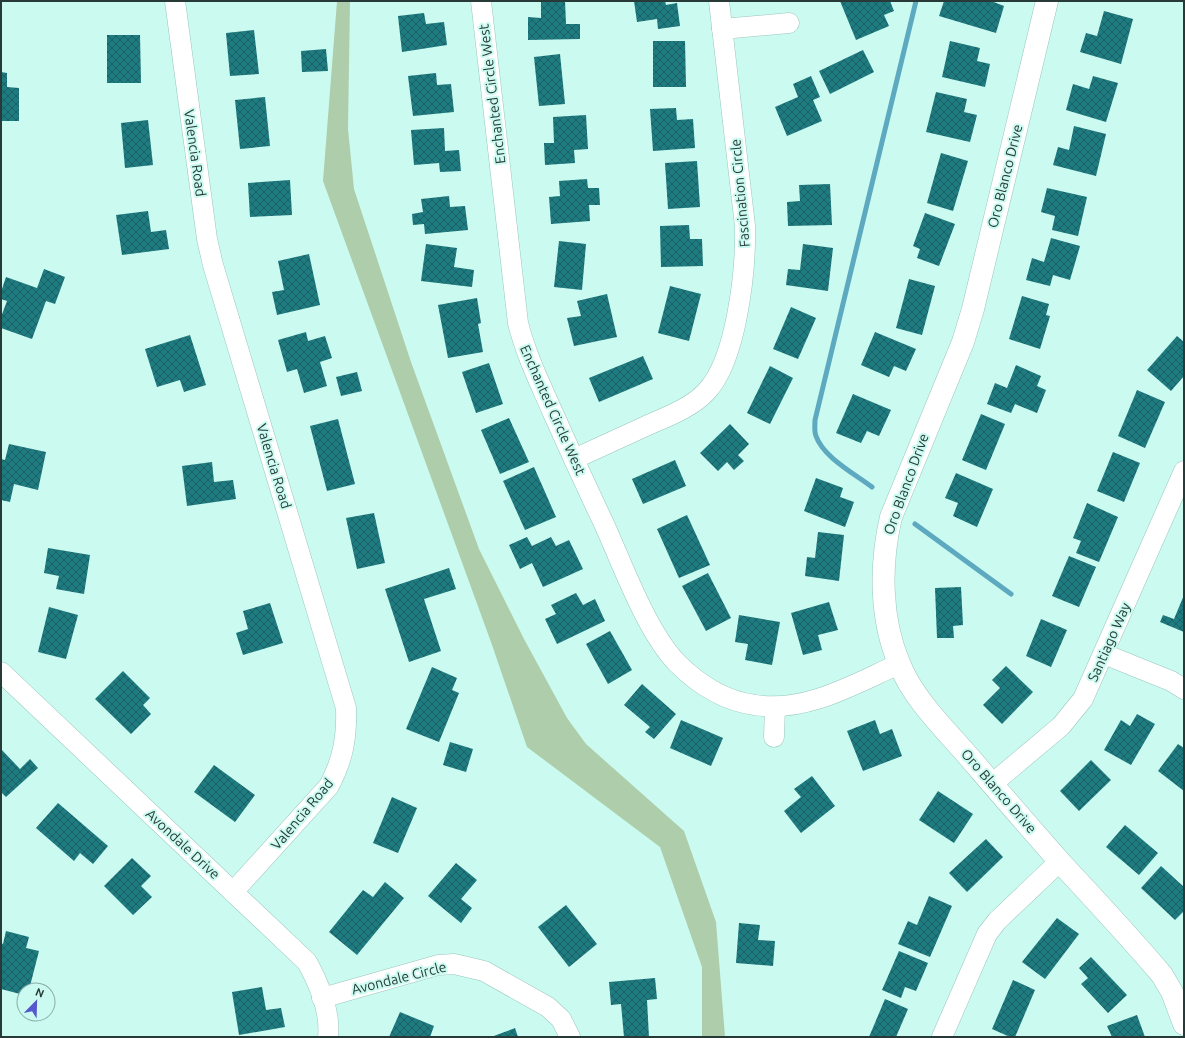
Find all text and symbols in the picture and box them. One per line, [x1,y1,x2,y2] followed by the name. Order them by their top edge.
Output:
[475,23,509,165] street label: Enchanted Circle West
[181,108,209,198] street label: Valencia Road
[984,122,1026,230] street label: Oro Blanco Drive
[727,138,753,248] street label: Fascination Circle
[517,343,589,478] street label: Enchanted Circle West
[254,422,294,510] street label: Valencia Road
[880,431,932,537] street label: Oro Blanco Drive
[1084,600,1134,684] street label: Santiago Way
[958,746,1040,836] street label: Oro Blanco Drive
[268,775,336,853] street label: Valencia Road
[143,806,223,882] street label: Avondale Drive
[350,958,448,998] street label: Avondale Circle
[16,982,56,1022] north arrow
[34,986,46,1000] text: N

